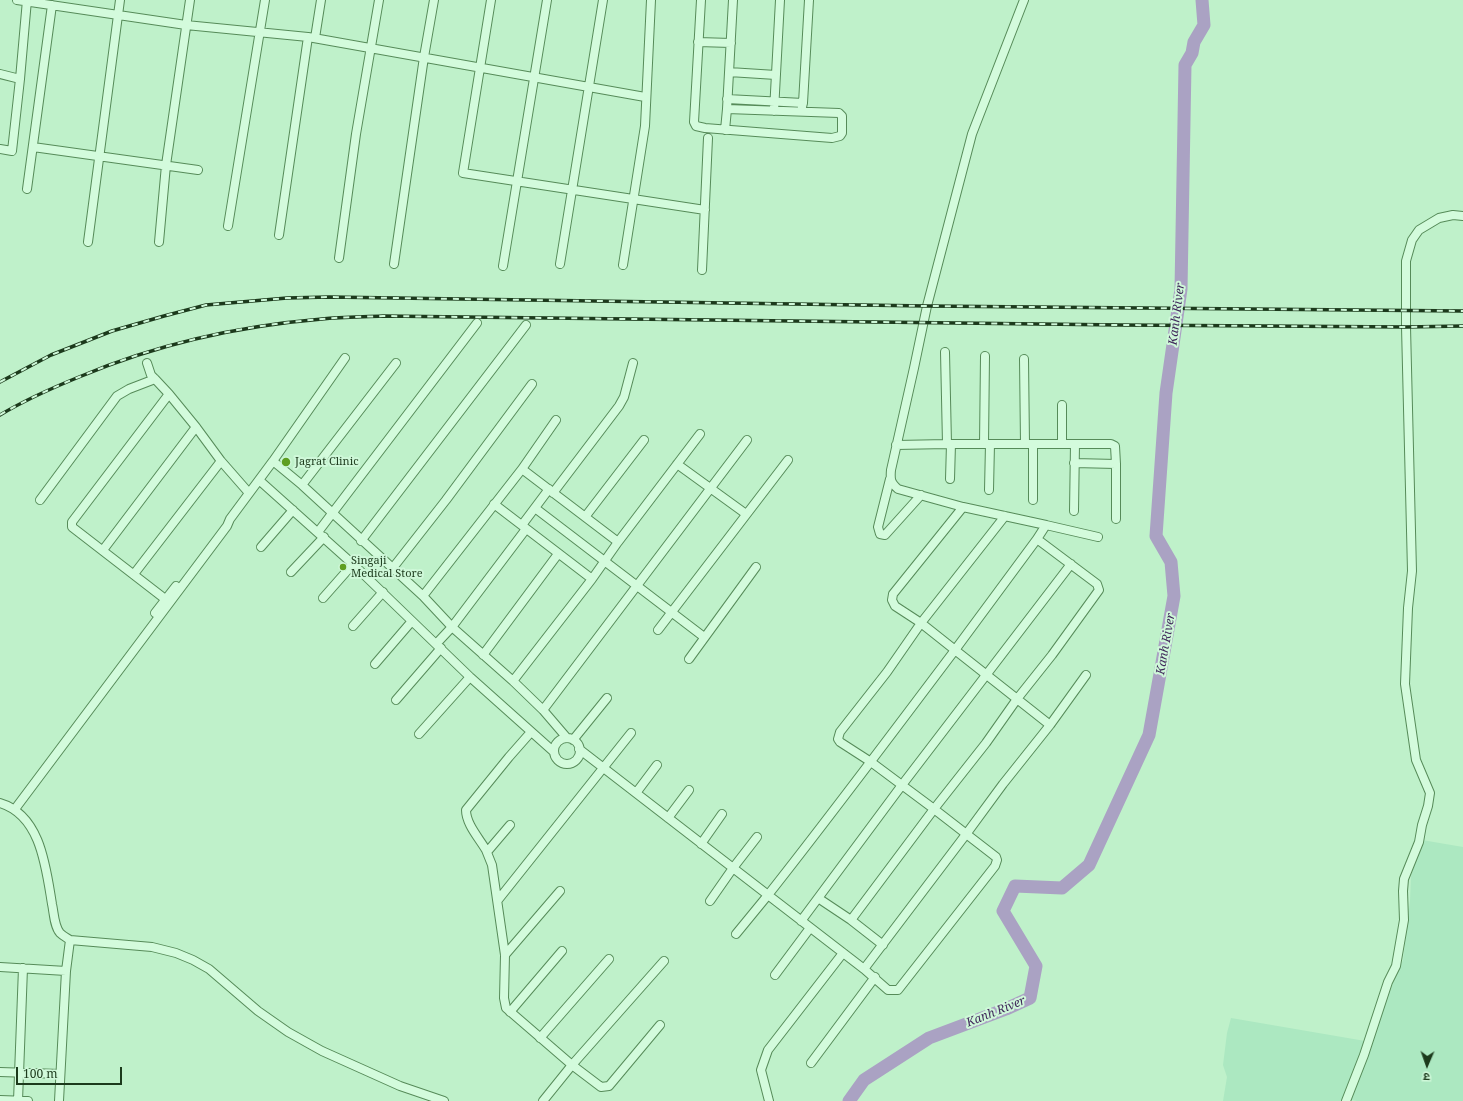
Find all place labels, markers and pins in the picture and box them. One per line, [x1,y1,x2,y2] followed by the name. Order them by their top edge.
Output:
[295,455,359,469] place label: Jagrat Clinic
[280,456,292,468] marker: Jagrat Clinic
[351,554,423,580] place label: Singaji Medical Store
[338,562,348,572] marker: Singaji Medical Store

